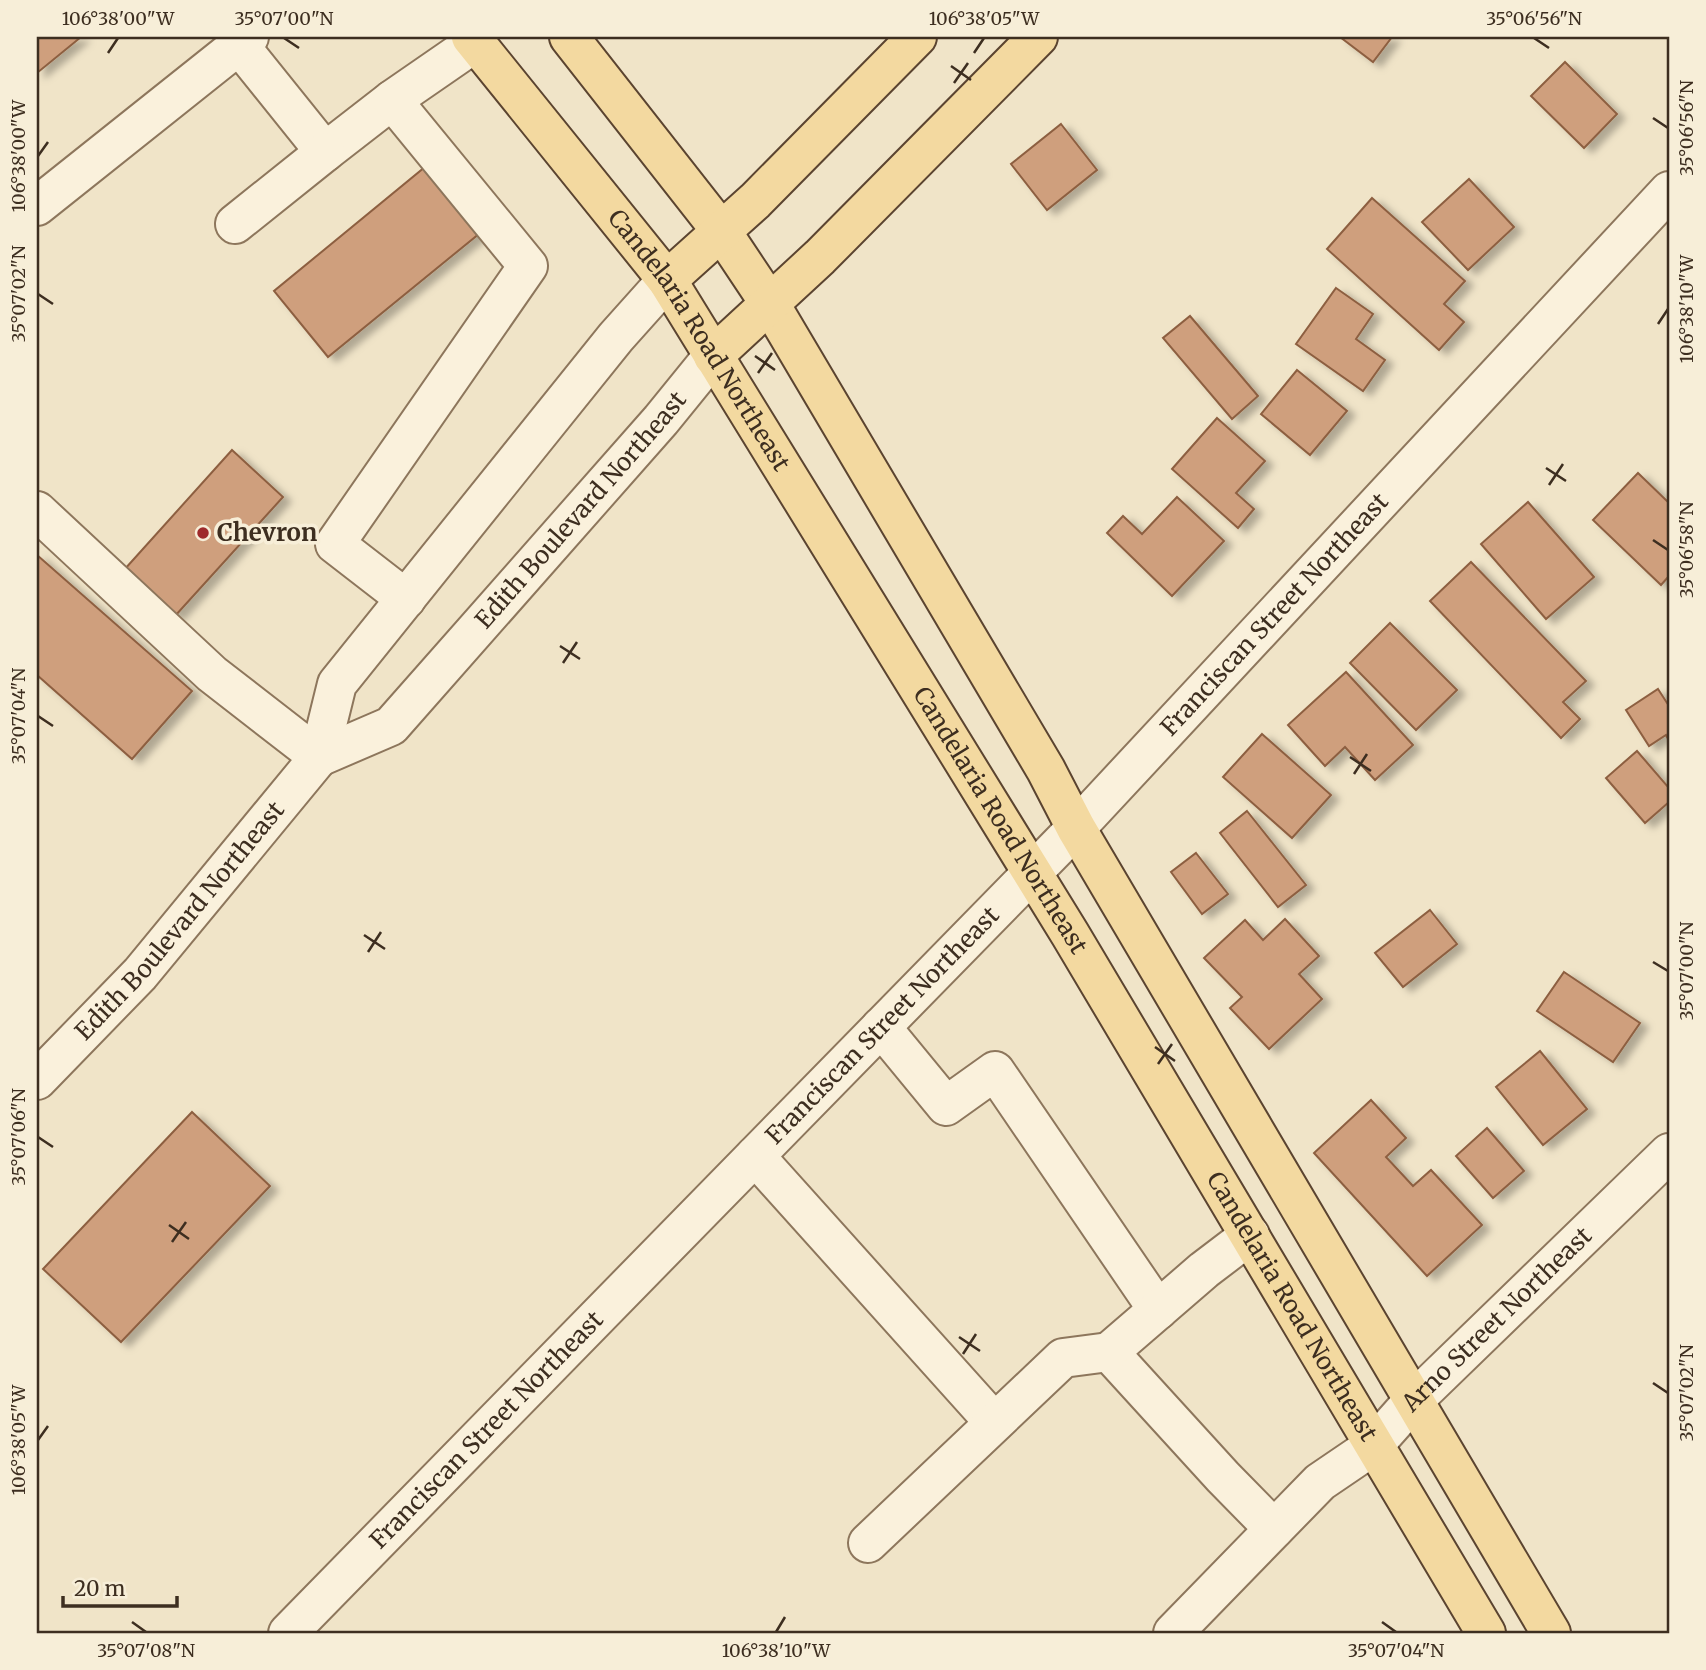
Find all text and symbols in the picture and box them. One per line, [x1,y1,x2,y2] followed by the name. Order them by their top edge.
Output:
[62,7,175,30] text: 106°38'00"W
[234,7,334,30] text: 35°07'00"N
[929,7,1040,30] text: 106°38'05"W
[1486,7,1582,30] text: 35°06'56"N
[1675,80,1698,176] text: 35°06'56"N
[7,99,30,212] text: 106°38'00"W
[601,203,797,477] street label: Candelaria Road Northeast
[7,245,30,343] text: 35°07'02"N
[1675,254,1698,363] text: 106°38'10"W
[468,384,693,635] street label: Edith Boulevard Northeast
[1154,486,1395,742] street label: Franciscan Street Northeast
[1675,502,1698,598] text: 35°06'58"N
[217,517,317,548] place label: Chevron
[195,525,211,541] marker: Chevron
[7,668,30,764] text: 35°07'04"N
[906,681,1095,960] street label: Candelaria Road Northeast
[68,794,291,1047] street label: Edith Boulevard Northeast
[759,899,1006,1151] street label: Franciscan Street Northeast
[1675,921,1698,1021] text: 35°07'00"N
[7,1088,30,1186] text: 35°07'06"N
[1200,1166,1385,1447] street label: Candelaria Road Northeast
[1394,1220,1599,1419] street label: Arno Street Northeast
[363,1304,610,1555] street label: Franciscan Street Northeast
[1675,1344,1698,1442] text: 35°07'02"N
[7,1384,30,1495] text: 106°38'05"W
[63,1565,177,1609] scale bar
[74,1575,126,1602] text: 20 m
[97,1639,195,1662] text: 35°07'08"N
[722,1639,831,1662] text: 106°38'10"W
[1348,1639,1444,1662] text: 35°07'04"N

